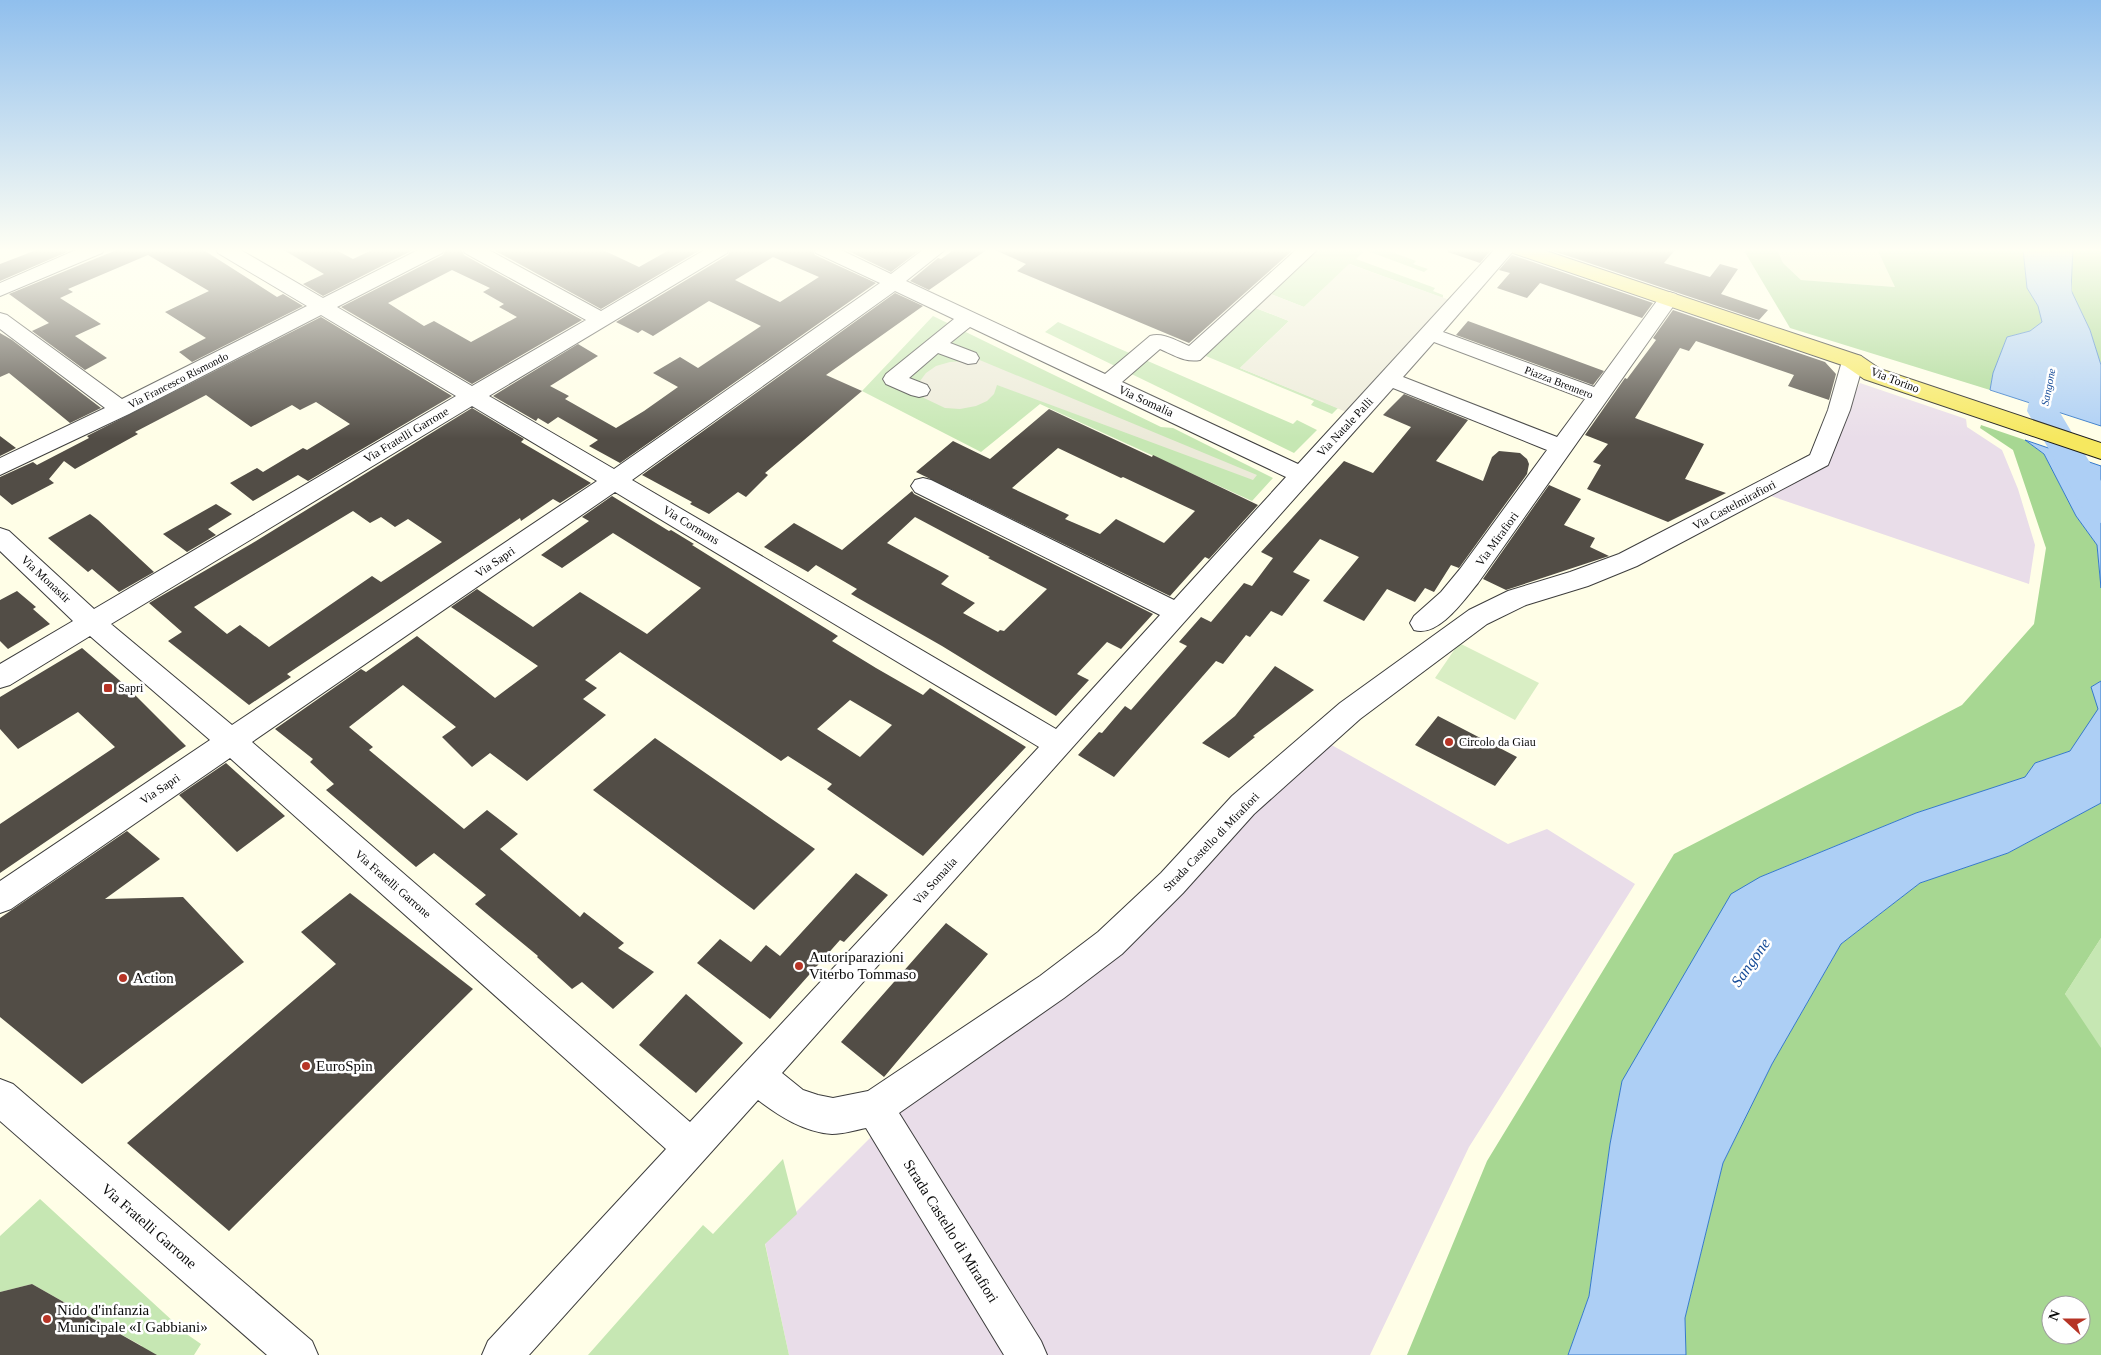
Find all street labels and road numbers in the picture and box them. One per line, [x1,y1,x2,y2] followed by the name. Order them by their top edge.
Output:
[126,349,230,410] street label: Via Francesco Rismondo
[1523,363,1595,401] street label: Piazza Brennero
[1869,364,1921,396] street label: Via Torino
[1116,382,1176,420] street label: Via Somalia
[1314,394,1376,460] street label: Via Natale Palli
[361,404,451,466] street label: Via Fratelli Garrone
[1690,477,1779,533] street label: Via Castelmirafiori
[660,503,722,548] street label: Via Cormons
[1473,509,1522,569] street label: Via Mirafiori
[472,543,518,580] street label: Via Sapri
[18,552,74,606] street label: Via Monastir
[137,770,183,807] street label: Via Sapri
[1160,789,1262,894] street label: Strada Castello di Mirafiori
[352,847,434,921] street label: Via Fratelli Garrone
[910,854,960,908] street label: Via Somalia
[900,1157,1002,1305] street label: Strada Castello di Mirafiori
[98,1180,200,1272] street label: Via Fratelli Garrone

